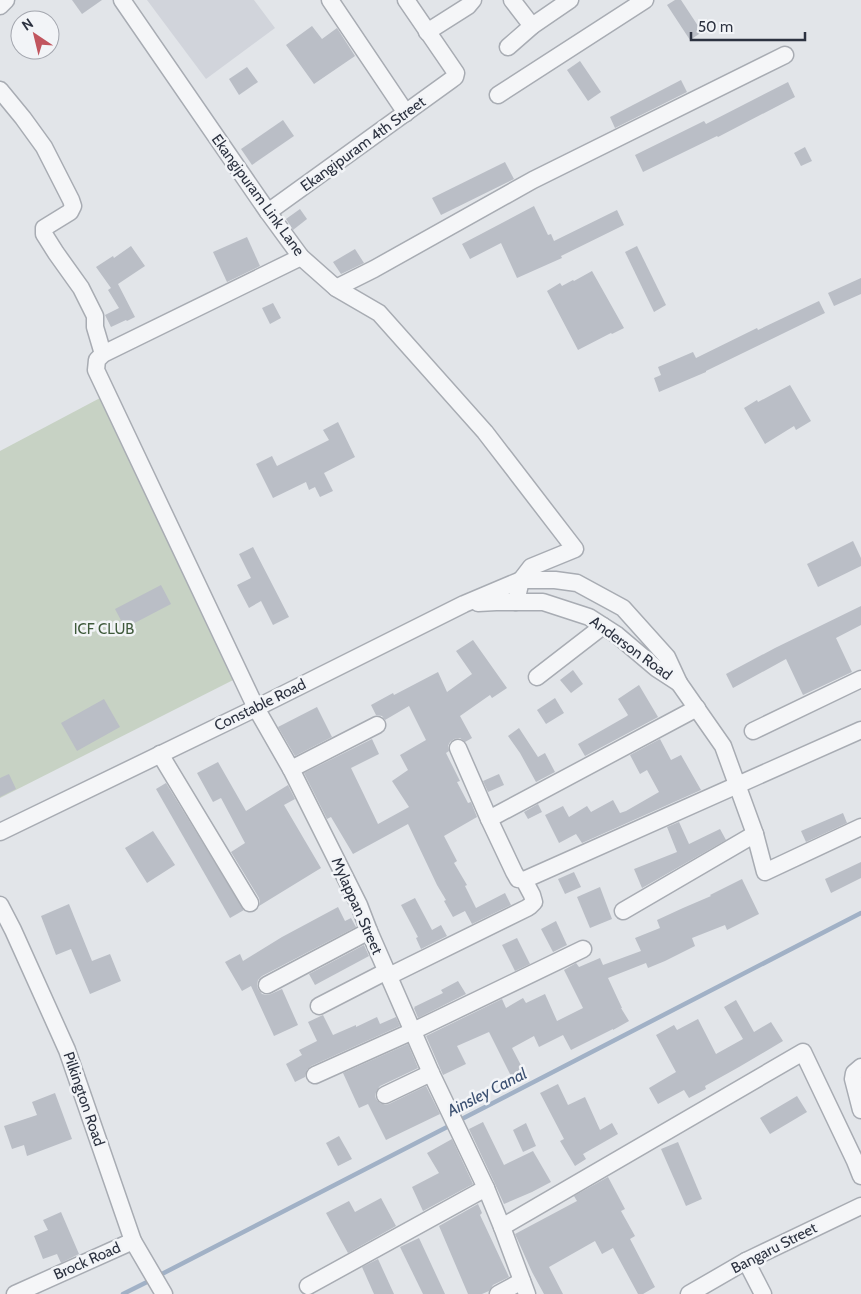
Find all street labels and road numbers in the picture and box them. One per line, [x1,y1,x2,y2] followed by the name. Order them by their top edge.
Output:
[297,93,429,195] street label: Ekangipuram 4th Street
[208,131,308,260] street label: Ekangipuram Link Lane
[586,612,676,684] street label: Anderson Road
[211,675,309,735] street label: Constable Road
[328,855,386,957] street label: Mylappan Street
[59,1049,109,1149] street label: Pilkington Road
[728,1219,820,1277] street label: Bangaru Street
[51,1238,123,1284] street label: Brock Road

